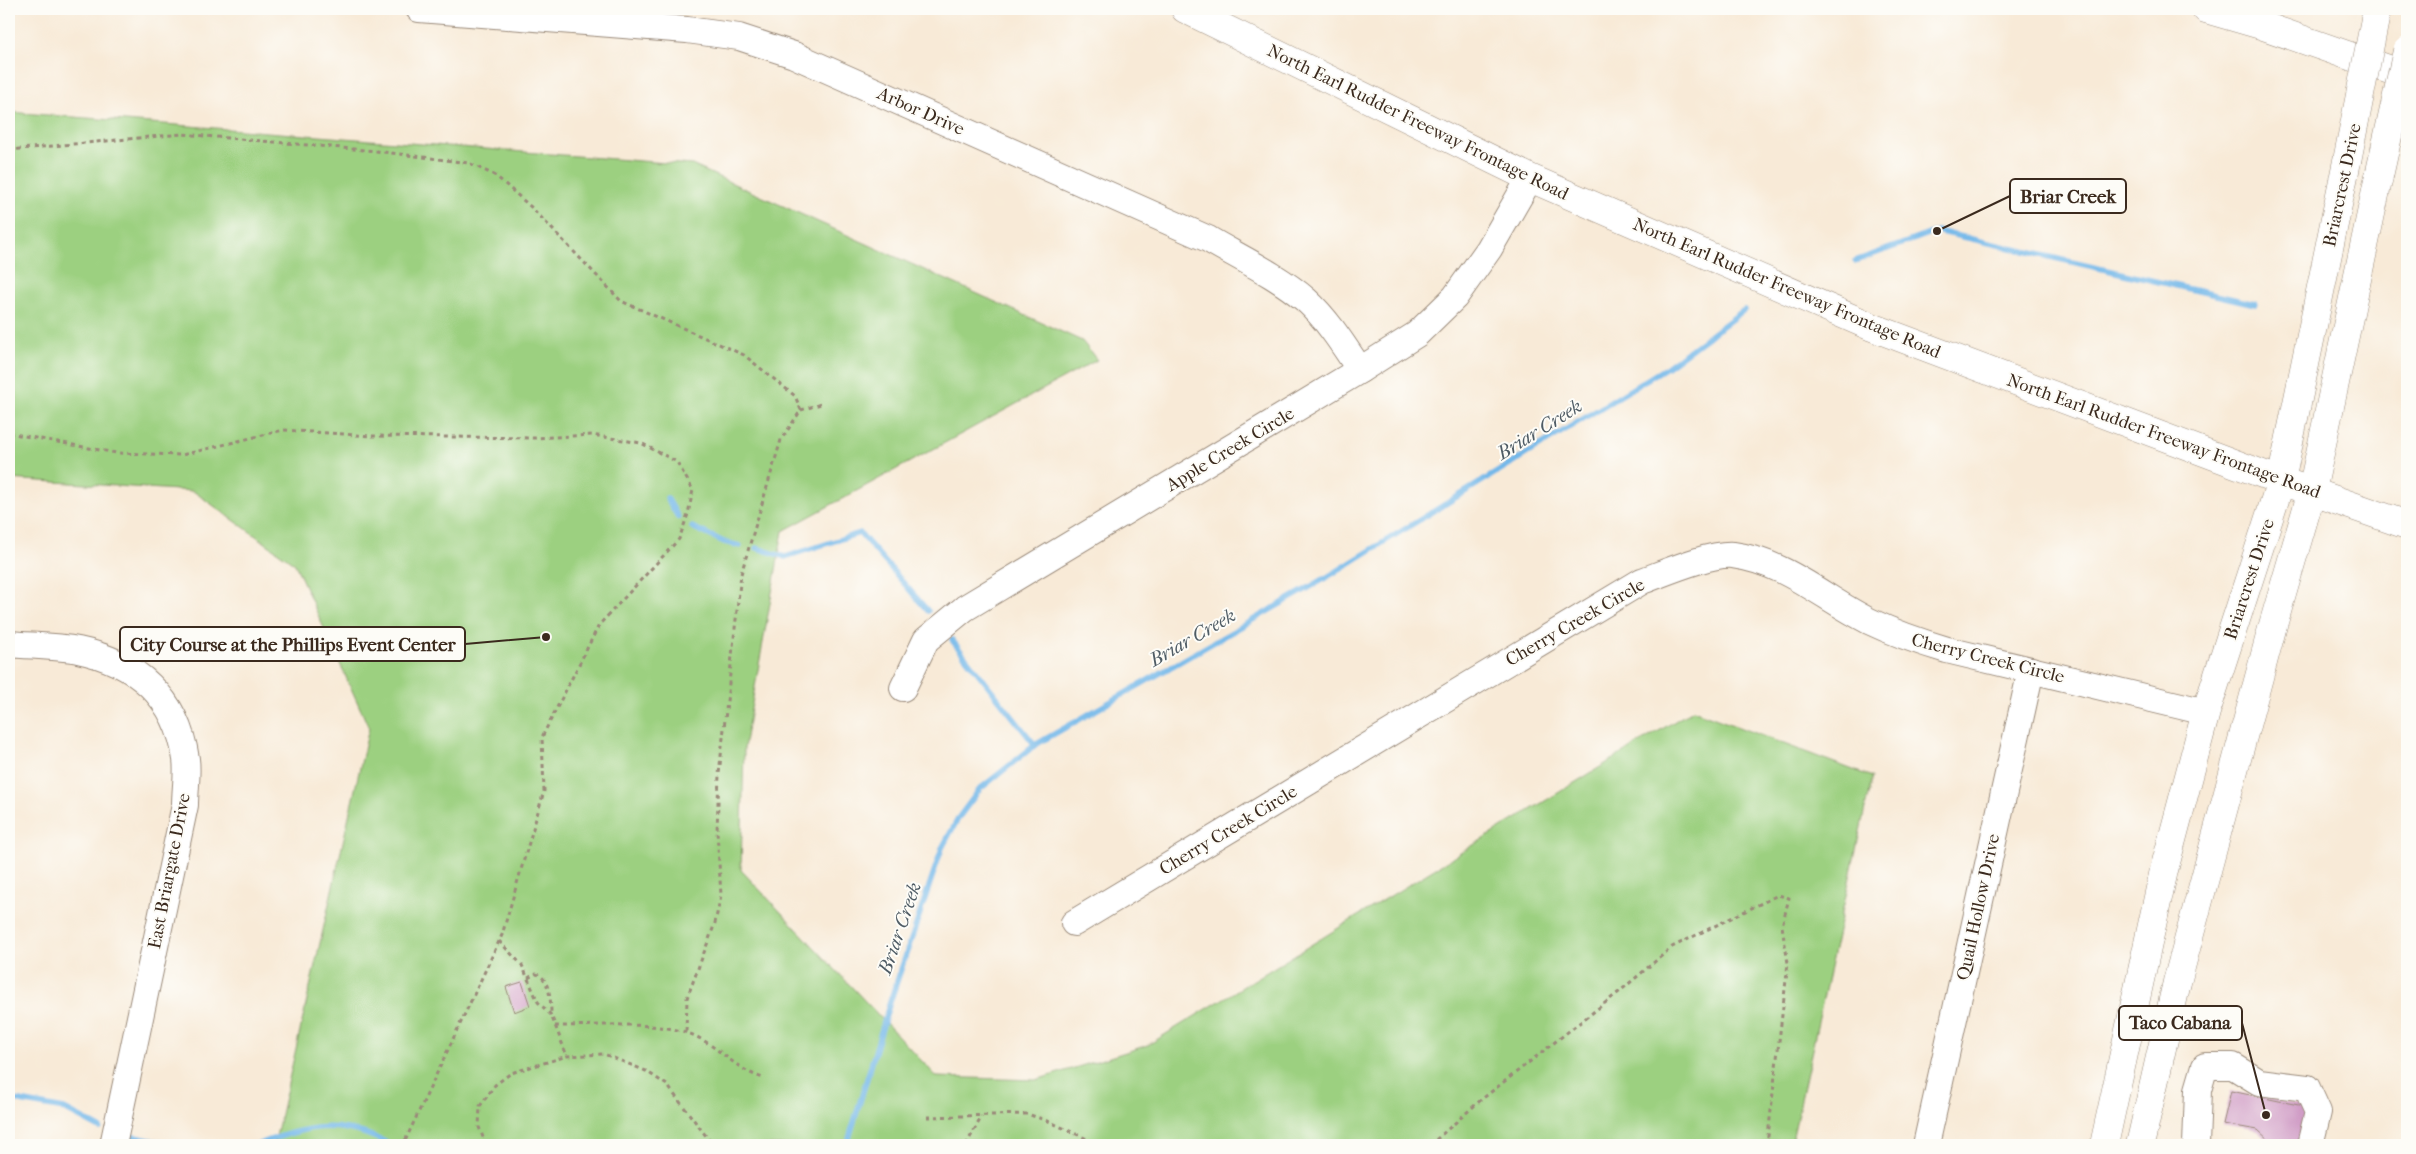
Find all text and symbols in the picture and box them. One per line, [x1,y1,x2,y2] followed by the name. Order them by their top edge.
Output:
[1264,40,1572,205] street label: North Earl Rudder Freeway Frontage Road
[873,82,968,140] street label: Arbor Drive
[2319,121,2366,249] street label: Briarcrest Drive
[2010,179,2126,213] callout: Briar Creek
[2020,186,2117,208] text: Briar Creek
[1630,214,1944,363] street label: North Earl Rudder Freeway Frontage Road
[2004,370,2324,503] street label: North Earl Rudder Freeway Frontage Road
[1492,395,1586,465] water label: Briar Creek
[1162,403,1298,496] street label: Apple Creek Circle
[2220,516,2279,642] street label: Briarcrest Drive
[1502,574,1648,671] street label: Cherry Creek Circle
[1145,604,1240,672] water label: Briar Creek
[120,627,465,661] callout: City Course at the Phillips Event Center
[1909,629,2067,688] street label: Cherry Creek Circle
[130,634,457,656] text: City Course at the Phillips Event Center
[1156,781,1301,880] street label: Cherry Creek Circle
[144,791,195,951] street label: East Briargate Drive
[1953,832,2004,982] street label: Quail Hollow Drive
[874,879,926,978] water label: Briar Creek
[2119,1006,2242,1040] callout: Taco Cabana
[2128,1012,2232,1034] text: Taco Cabana

